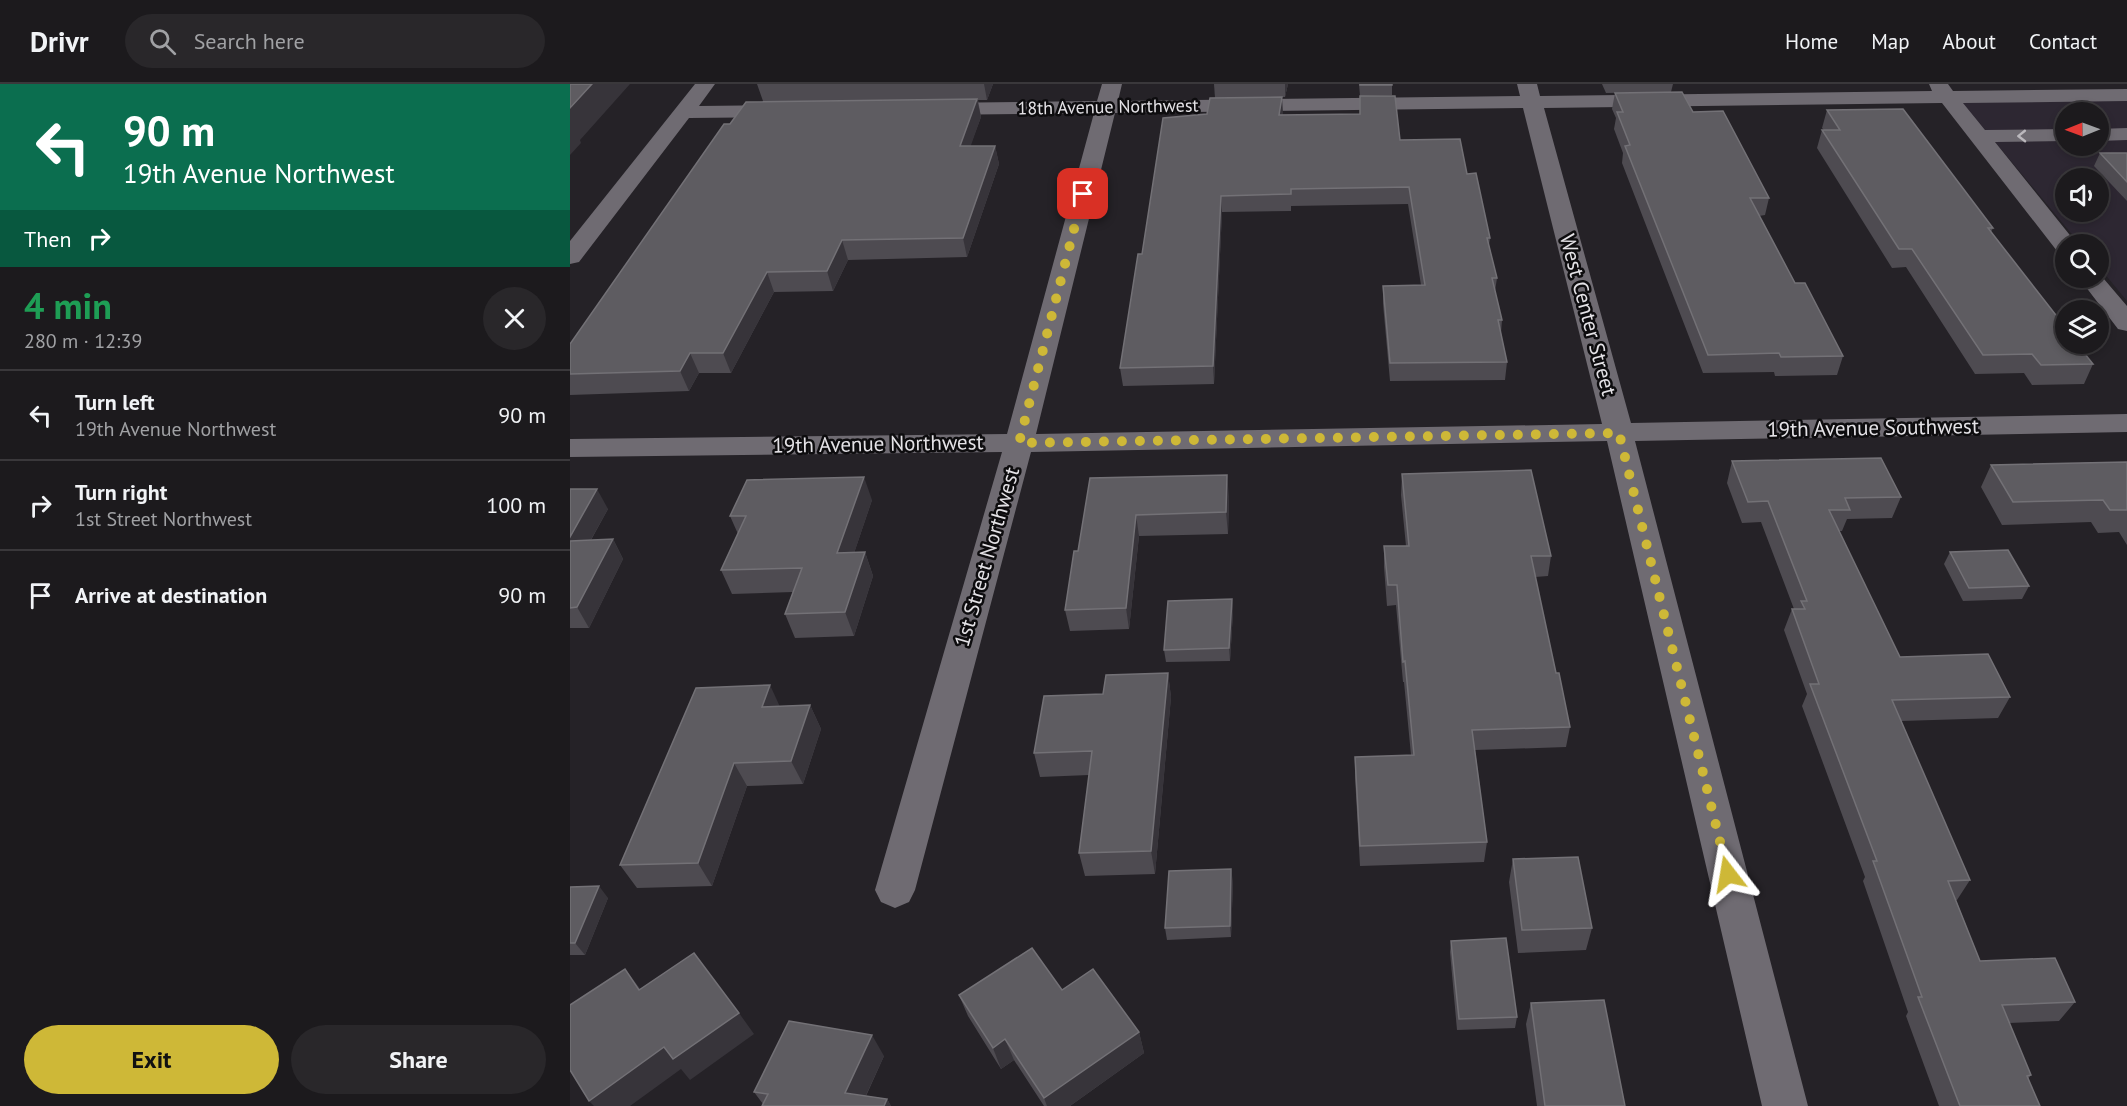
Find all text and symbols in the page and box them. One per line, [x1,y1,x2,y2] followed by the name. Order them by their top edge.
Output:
[125,14,545,68] search box
[30,23,89,60] text: Drivr
[146,25,179,58] icon: search
[194,27,305,55] text: Search here
[1785,28,1838,55] text: Home
[1871,28,1910,55] text: Map
[1943,28,1996,55] text: About
[2029,28,2097,55] text: Contact
[1017,93,1199,120] street label: 18th Avenue Northwest
[2055,102,2109,156] north arrow
[2055,102,2109,354] map controls
[123,103,215,158] text: 90 m
[24,108,102,186] icon: left
[2017,130,2026,142] one-way arrow
[123,156,395,190] text: 19th Avenue Northwest
[1057,168,1108,219] pin
[2055,168,2109,222] button: sound
[1066,177,1099,210] icon: arrive
[83,222,116,255] icon: right
[24,225,71,253] text: Then
[1554,231,1623,399] street label: West Center Street
[2055,234,2109,288] button: search
[24,282,112,329] text: 4 min
[483,287,546,350] button: close
[2055,300,2109,354] button: layers
[24,328,142,354] text: 280 m · 12:39
[75,388,155,416] text: Turn left
[24,399,57,432] icon: left
[498,401,546,429] text: 90 m
[1767,412,1979,443] street label: 19th Avenue Southwest
[75,416,276,442] text: 19th Avenue Northwest
[772,428,984,459] street label: 19th Avenue Northwest
[948,464,1025,650] street label: 1st Street Northwest
[75,478,167,506] text: Turn right
[24,489,57,522] icon: right
[486,491,546,519] text: 100 m
[75,506,252,532] text: 1st Street Northwest
[24,579,57,612] icon: arrive
[75,581,267,609] text: Arrive at destination
[498,581,546,609] text: 90 m
[1696,842,1760,906] position arrow
[24,1025,279,1094] button: Exit
[291,1025,546,1094] button: Share

